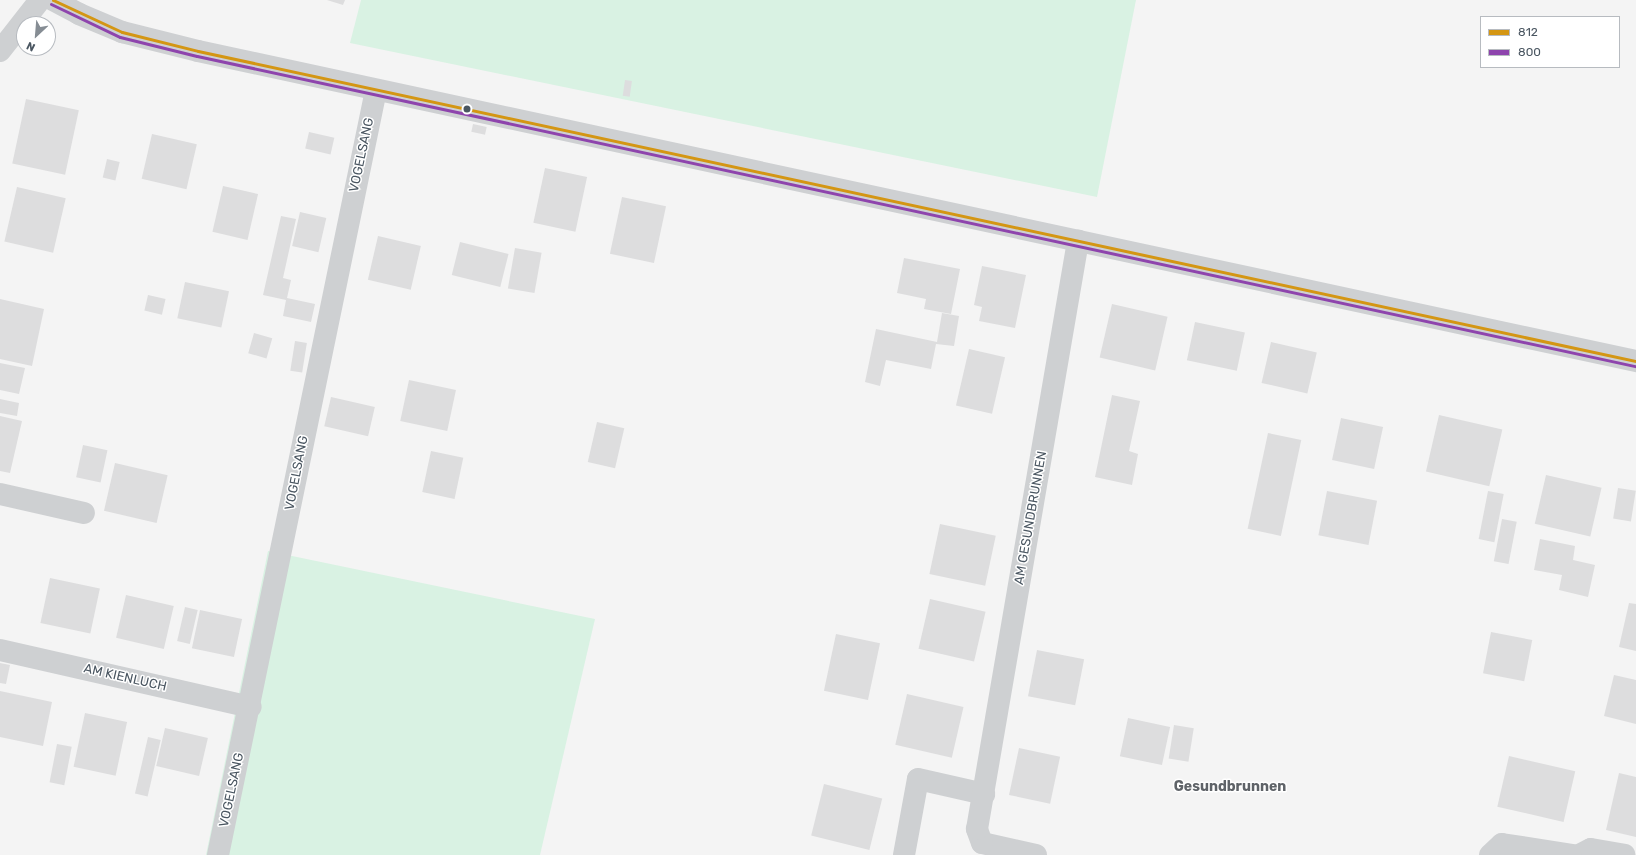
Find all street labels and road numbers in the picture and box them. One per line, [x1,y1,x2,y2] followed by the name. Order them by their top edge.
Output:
[347,116,377,194] street label: VOGELSANG
[282,434,312,512] street label: VOGELSANG
[1012,450,1050,586] street label: AM GESUNDBRUNNEN
[82,661,168,695] street label: AM KIENLUCH
[217,751,247,829] street label: VOGELSANG

